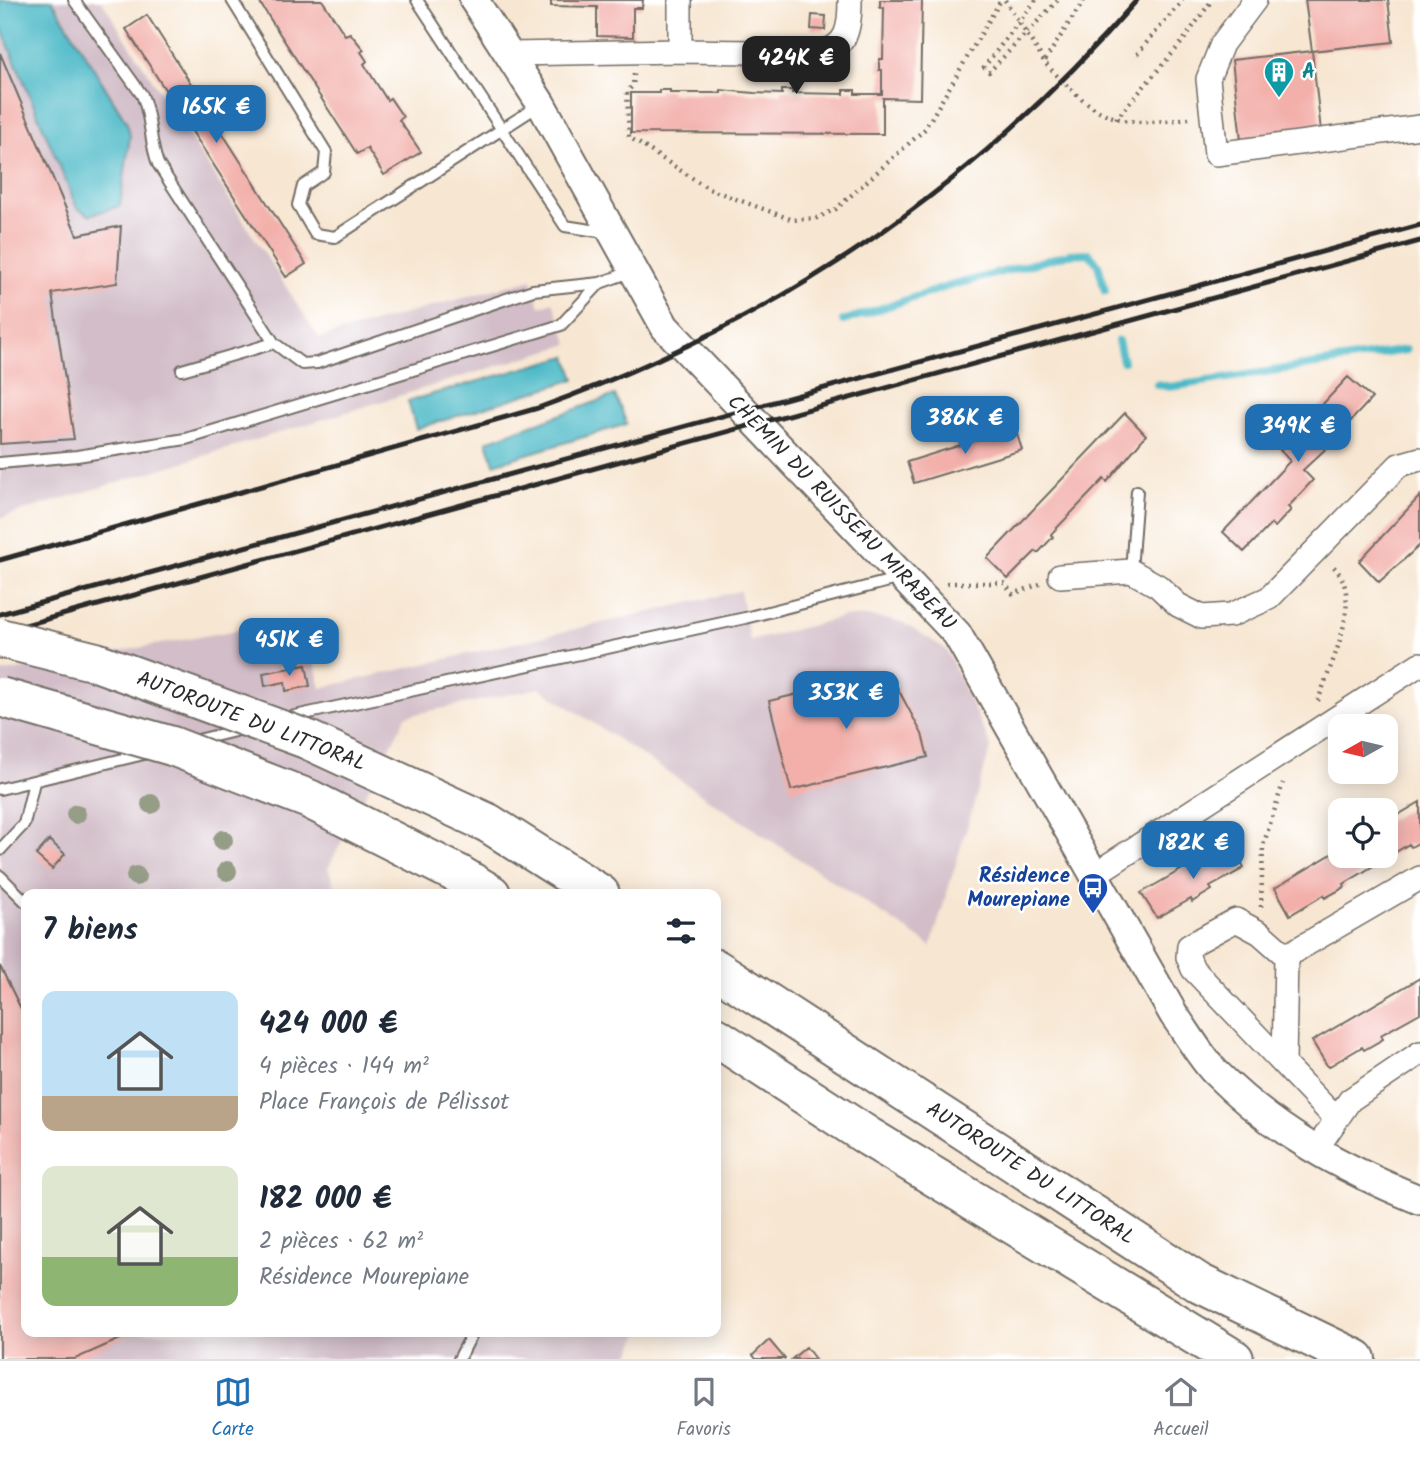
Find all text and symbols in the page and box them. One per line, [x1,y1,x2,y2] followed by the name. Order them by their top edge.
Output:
[739,36,853,96] pin: 424K €
[758,41,834,77] text: 424K €
[1262,55,1296,99] building icon: A
[1302,56,1315,89] place label: A
[159,86,273,145] pin: 165K €
[182,90,250,126] text: 165K €
[719,387,963,639] street label: CHEMIN DU RUISSEAU MIRABEAU
[908,396,1022,456] pin: 386K €
[927,401,1003,437] text: 386K €
[1241,405,1355,464] pin: 349K €
[1261,409,1335,445] text: 349K €
[232,618,346,678] pin: 451K €
[255,623,323,659] text: 451K €
[131,663,371,781] street label: AUTOROUTE DU LITTORAL
[789,672,903,731] pin: 353K €
[809,676,883,712] text: 353K €
[1328,714,1398,784] north arrow
[1328,714,1398,868] map controls
[1328,798,1398,868] button: locate
[1136,822,1250,881] pin: 182K €
[1157,826,1229,862] text: 182K €
[967,860,1070,917] place label: Résidence Mourepiane
[1076,871,1110,915] bus stop icon: Résidence Mourepiane
[42,907,138,955] text: 7 biens
[662,912,700,950] icon: filters
[259,1001,397,1049] text: 424 000 €
[98,1019,182,1103] icon: home
[259,1049,429,1085] text: 4 pièces · 144 m²
[259,1085,509,1121] text: Place François de Pélissot
[919,1094,1141,1254] street label: AUTOROUTE DU LITTORAL
[259,1176,392,1224] text: 182 000 €
[98,1194,182,1278] icon: home
[259,1224,423,1260] text: 2 pièces · 62 m²
[259,1260,469,1296] text: Résidence Mourepiane
[211,1373,254,1445] tab: Carte
[676,1373,731,1445] tab: Favoris
[1153,1373,1209,1445] tab: Accueil

